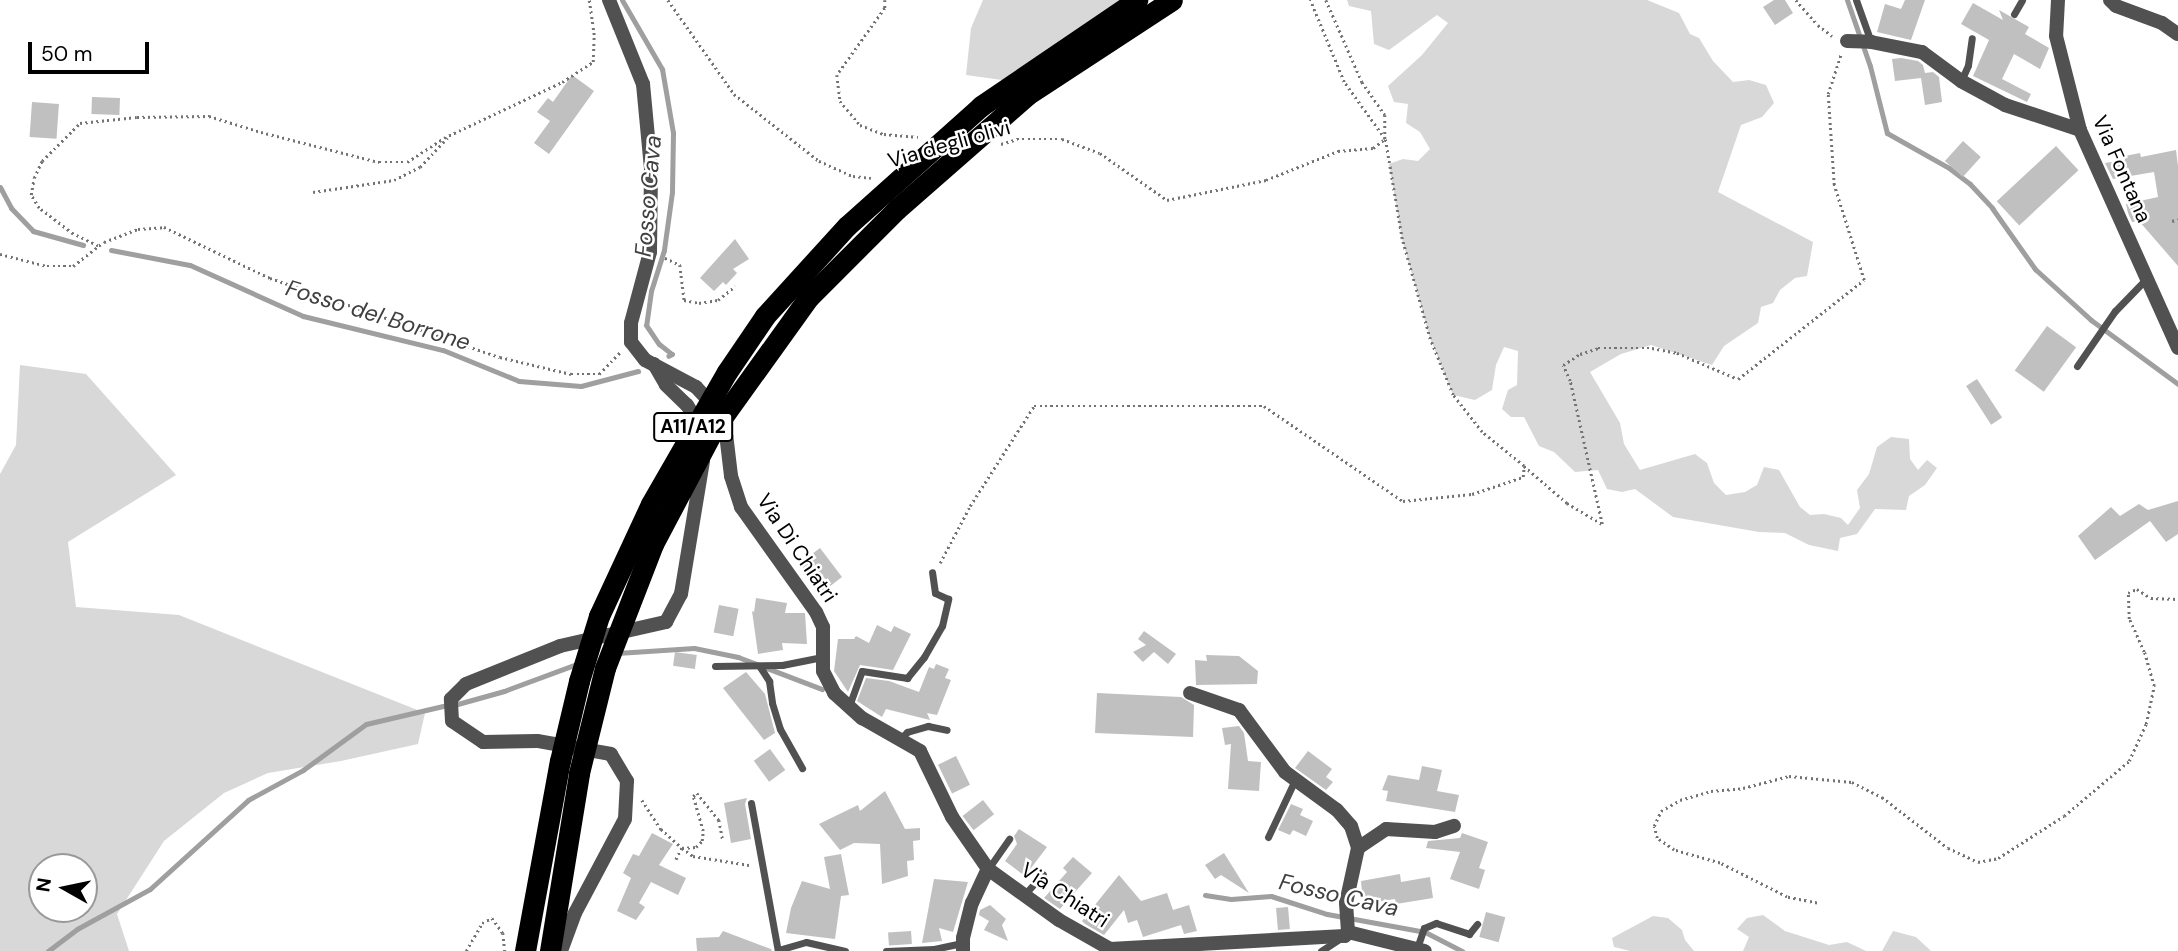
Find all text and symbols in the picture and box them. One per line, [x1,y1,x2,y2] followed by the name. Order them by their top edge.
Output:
[32,28,152,72] scale bar
[41,40,92,68] text: 50 m
[2087,112,2157,226] street label: Via Fontana
[885,114,1013,174] street label: Via degli olivi
[629,134,667,258] water label: Fosso Cava
[282,274,474,356] water label: Fosso del Borrone
[653,412,733,442] road number: A11/A12
[751,489,843,607] street label: Via Di Chiatri
[28,853,98,923] north arrow
[1016,857,1114,933] street label: Via Chiatri
[1277,868,1401,922] water label: Fosso Cava
[30,876,57,894] text: N

